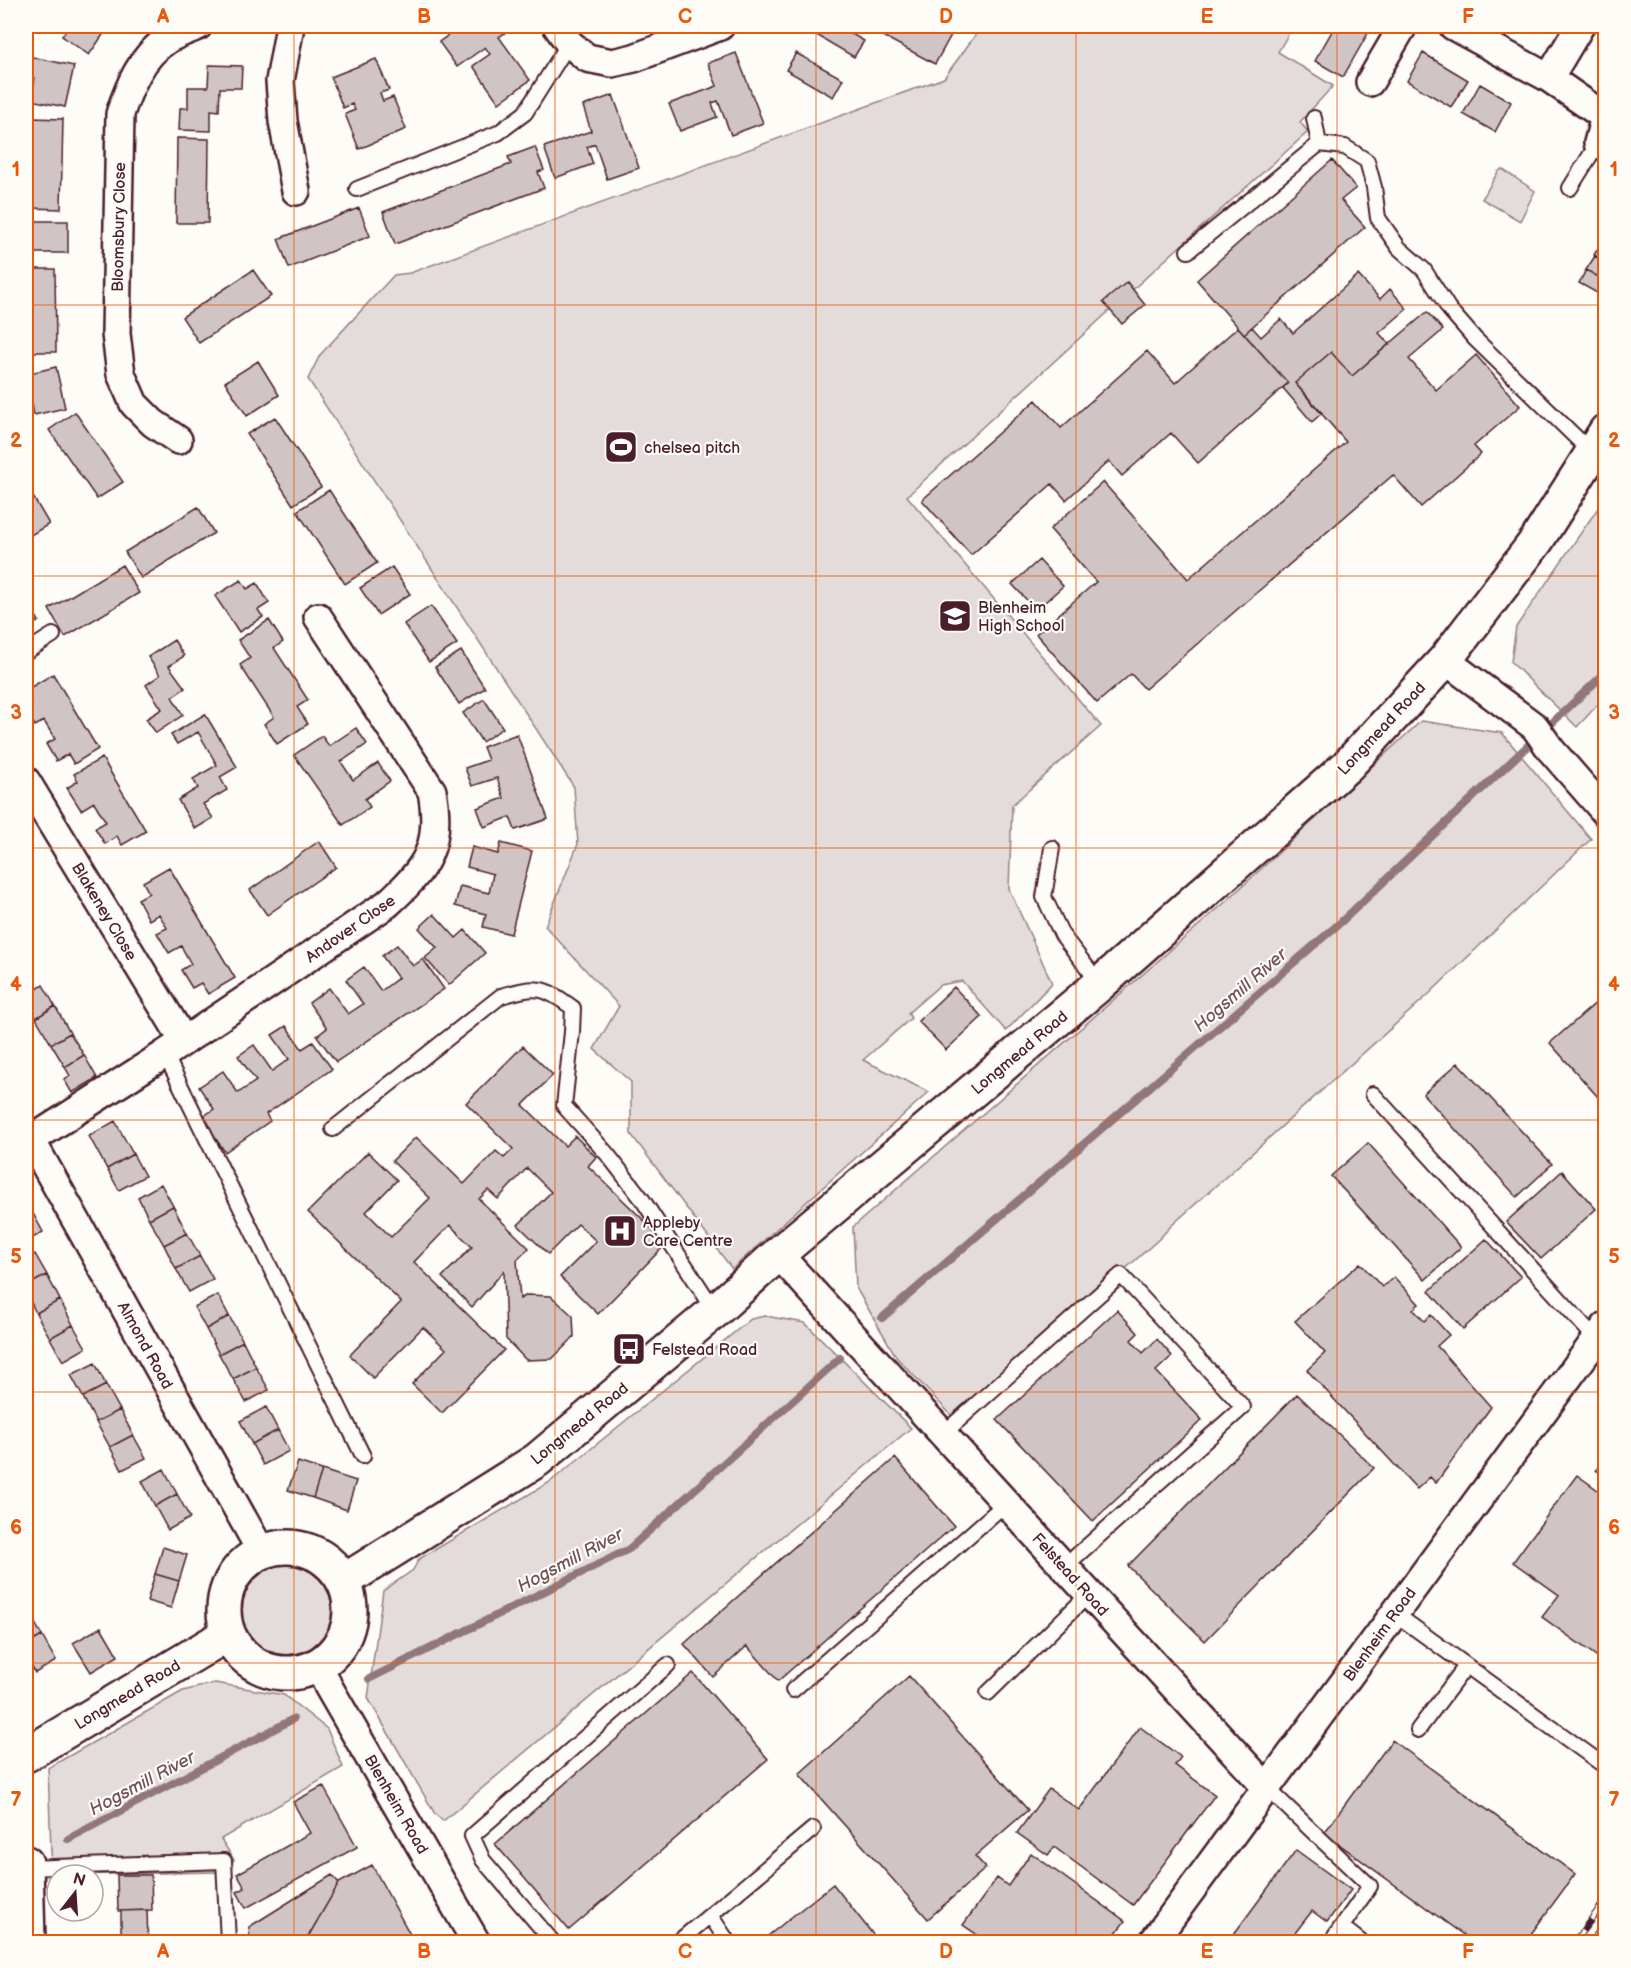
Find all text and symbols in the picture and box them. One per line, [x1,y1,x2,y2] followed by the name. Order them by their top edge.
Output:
[156,5,170,29] text: A
[417,5,431,29] text: B
[678,5,692,29] text: C
[939,5,953,29] text: D
[1201,5,1214,29] text: E
[1462,5,1474,29] text: F
[12,158,20,182] text: 1
[1610,158,1618,182] text: 1
[109,161,130,292] street label: Bloomsbury Close
[10,429,22,453] text: 2
[603,429,639,465] sports icon: chelsea pitch
[1608,429,1620,453] text: 2
[644,439,740,458] place label: chelsea pitch
[937,598,973,634] school or university icon: Blenheim High School
[978,599,1064,636] place label: Blenheim High School
[1334,679,1430,779] street label: Longmead Road
[10,701,22,725] text: 3
[1608,701,1620,725] text: 3
[67,859,141,965] street label: Blakeney Close
[302,891,400,967] street label: Andover Close
[1189,943,1292,1037] water label: Hogsmill River
[10,973,22,997] text: 4
[1608,973,1620,997] text: 4
[968,1007,1072,1099] street label: Longmead Road
[602,1213,638,1249] hospital icon: Appleby Care Centre
[643,1214,733,1251] place label: Appleby Care Centre
[10,1245,22,1269] text: 5
[1608,1245,1620,1269] text: 5
[113,1299,176,1393] street label: Almond Road
[611,1331,647,1367] bus stop icon: Felstead Road
[652,1341,757,1360] place label: Felstead Road
[527,1379,633,1469] street label: Longmead Road
[10,1516,22,1540] text: 6
[1608,1516,1620,1540] text: 6
[514,1523,628,1597] water label: Hogsmill River
[1028,1530,1112,1620] street label: Felstead Road
[1340,1584,1421,1685] street label: Blenheim Road
[71,1656,184,1734] street label: Longmead Road
[86,1746,200,1820] water label: Hogsmill River
[360,1752,432,1858] street label: Blenheim Road
[10,1788,22,1812] text: 7
[1608,1788,1620,1812] text: 7
[45,1863,105,1923] north arrow
[70,1869,87,1891] text: N
[156,1940,170,1964] text: A
[417,1940,431,1964] text: B
[678,1940,692,1964] text: C
[939,1940,953,1964] text: D
[1201,1940,1214,1964] text: E
[1462,1940,1474,1964] text: F

